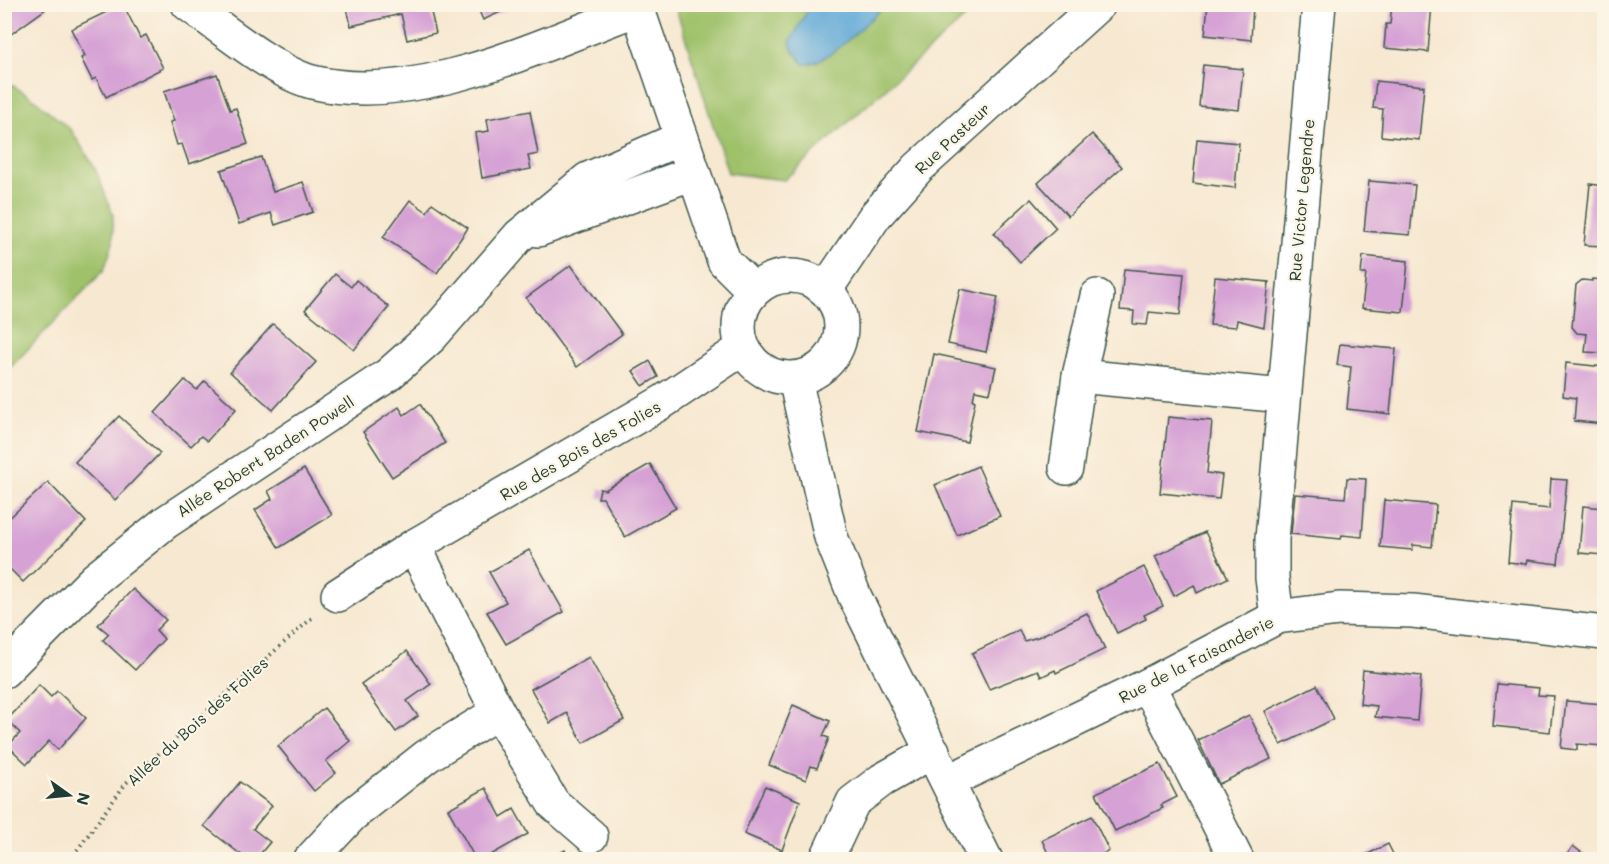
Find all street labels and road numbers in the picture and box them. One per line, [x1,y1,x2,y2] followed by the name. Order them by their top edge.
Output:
[910,98,994,178] street label: Rue Pasteur
[1283,118,1319,282] street label: Rue Victor Legendre
[172,391,358,521] street label: Allée Robert Baden Powell
[496,395,664,505] street label: Rue des Bois des Folies
[1115,611,1277,707] street label: Rue de la Faisanderie
[122,652,272,790] street label: Allée du Bois des Folies

